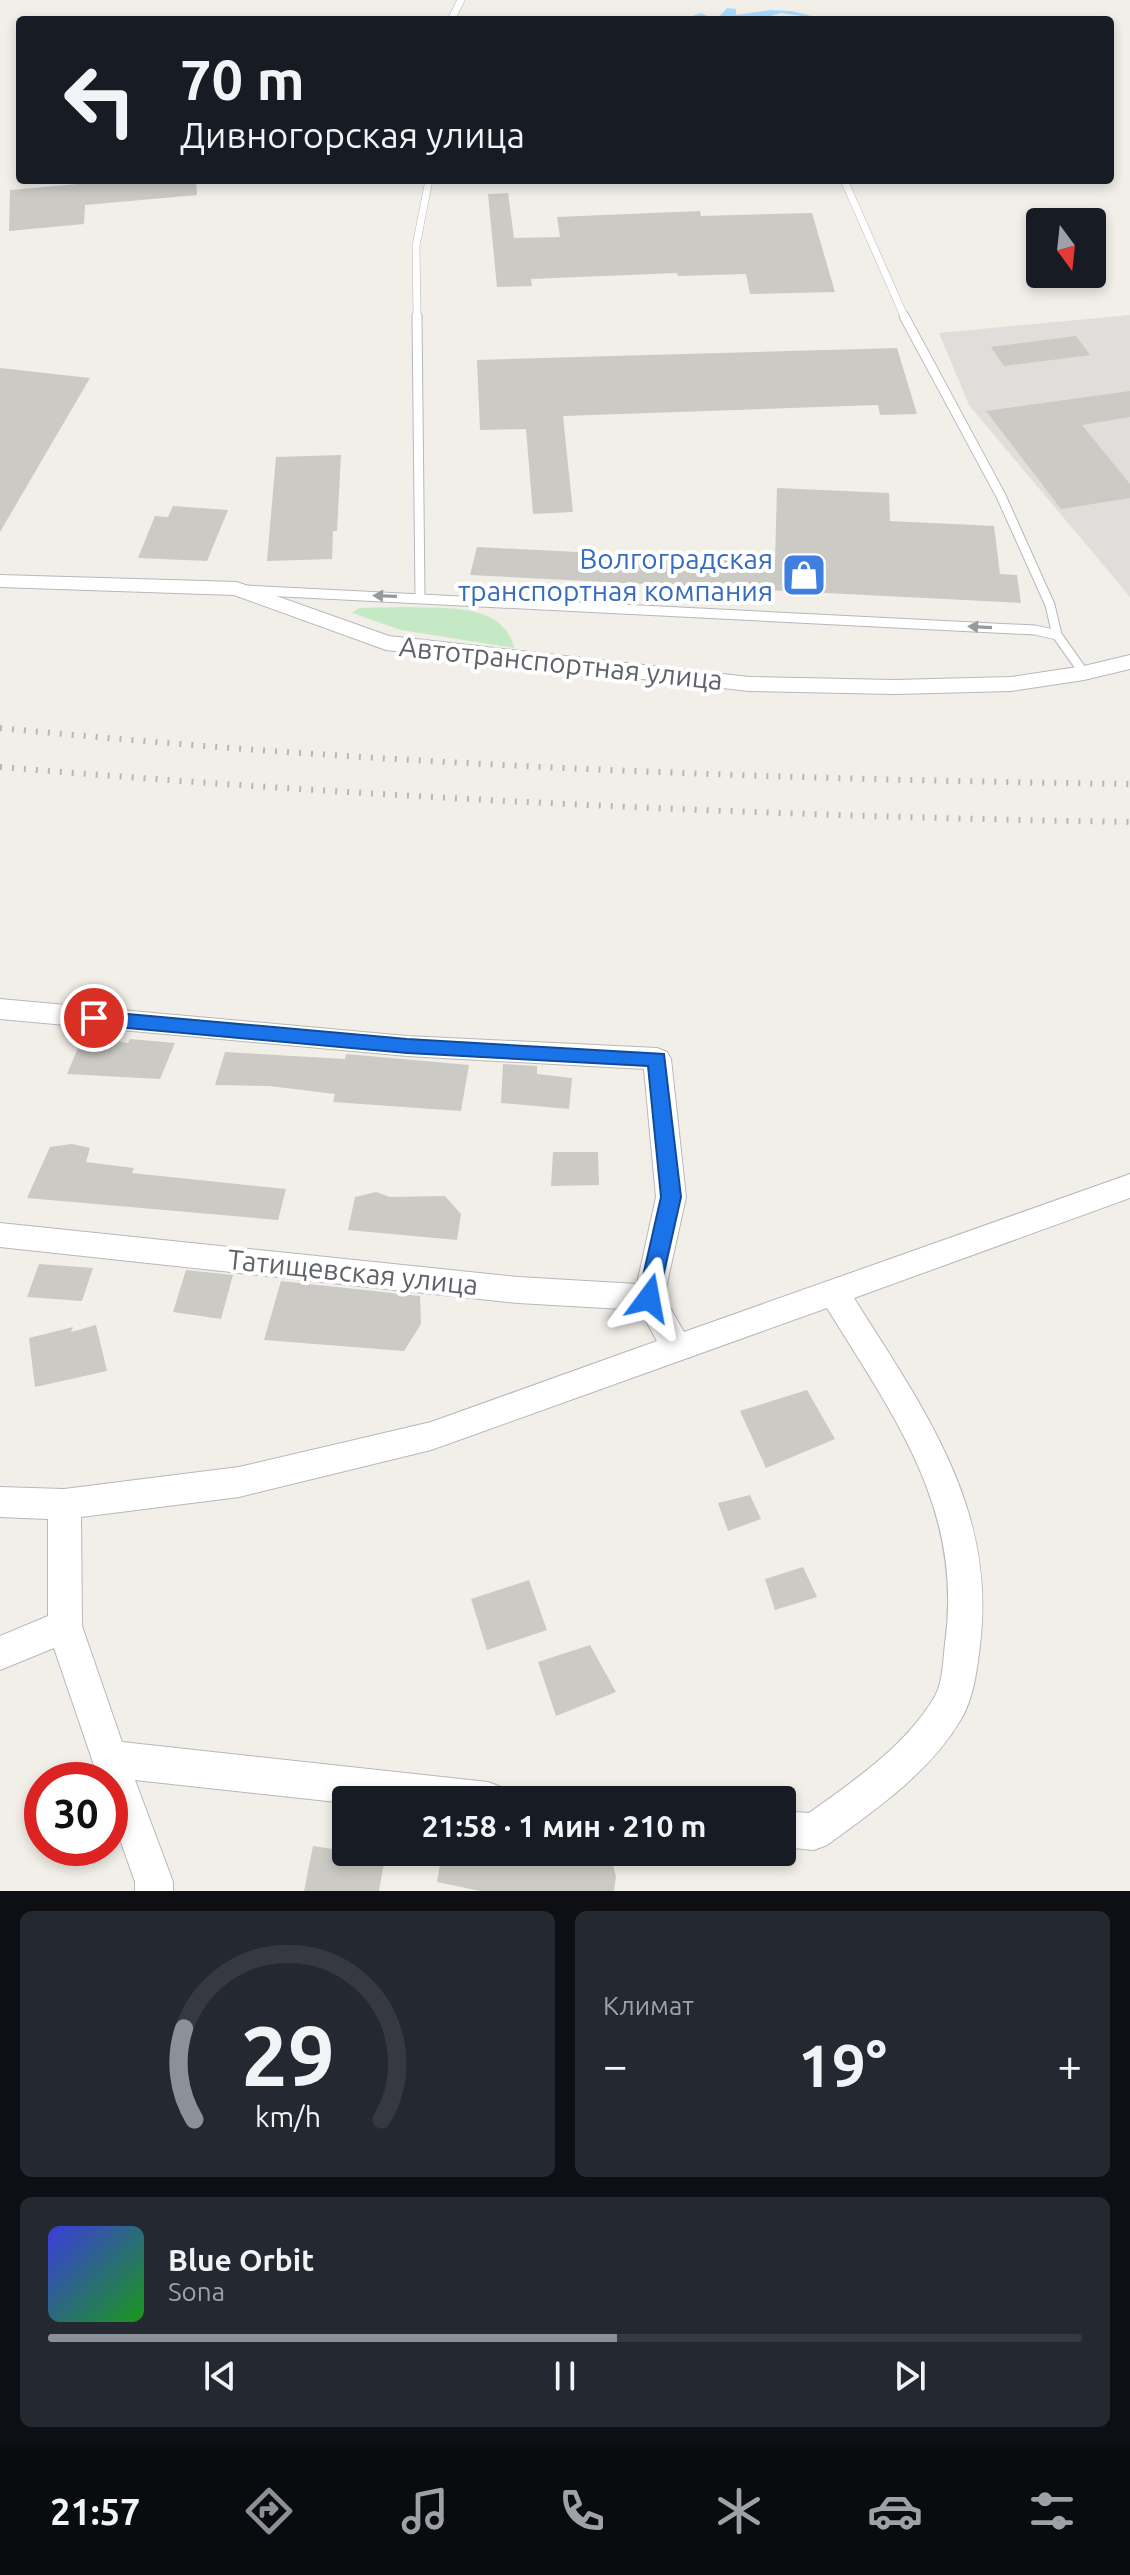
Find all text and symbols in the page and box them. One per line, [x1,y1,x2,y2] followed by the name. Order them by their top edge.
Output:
[48,48,152,152] icon: left
[180,48,305,111] text: 70 m
[180,114,525,155] text: Дивногорская улица
[1026,208,1106,288] north arrow
[1026,208,1106,288] map controls
[458,543,773,606] place label: Волгоградская транспортная компания
[780,551,828,599] shop icon: Волгоградская транспортная компания
[372,589,397,602] one-way arrow
[967,620,992,633] one-way arrow
[398,630,724,695] street label: Автотранспортная улица
[60,984,128,1052] pin
[72,996,116,1040] icon: arrive
[226,1243,480,1300] street label: Татищевская улица
[607,1256,691,1340] position arrow
[24,1762,128,1866] speed limit sign: 30
[422,1809,706,1843] text: 21:58 · 1 мин · 210 m
[603,1991,694,2020] text: Климат
[241,2008,334,2102] text: 29
[798,2031,887,2098] text: 19°
[603,2040,628,2089] text: −
[1057,2040,1082,2089] text: +
[255,2100,321,2132] text: km/h
[168,2243,314,2277] text: Blue Orbit
[168,2277,225,2306] text: Sona
[198,2354,242,2398] icon: previous
[543,2354,587,2398] icon: pause
[888,2354,932,2398] icon: next
[241,2483,297,2539] icon: directions
[397,2483,453,2539] icon: music
[554,2483,610,2539] icon: phone
[711,2483,767,2539] icon: climate
[867,2483,923,2539] icon: car
[1024,2483,1080,2539] icon: filters
[50,2491,140,2532] text: 21:57

